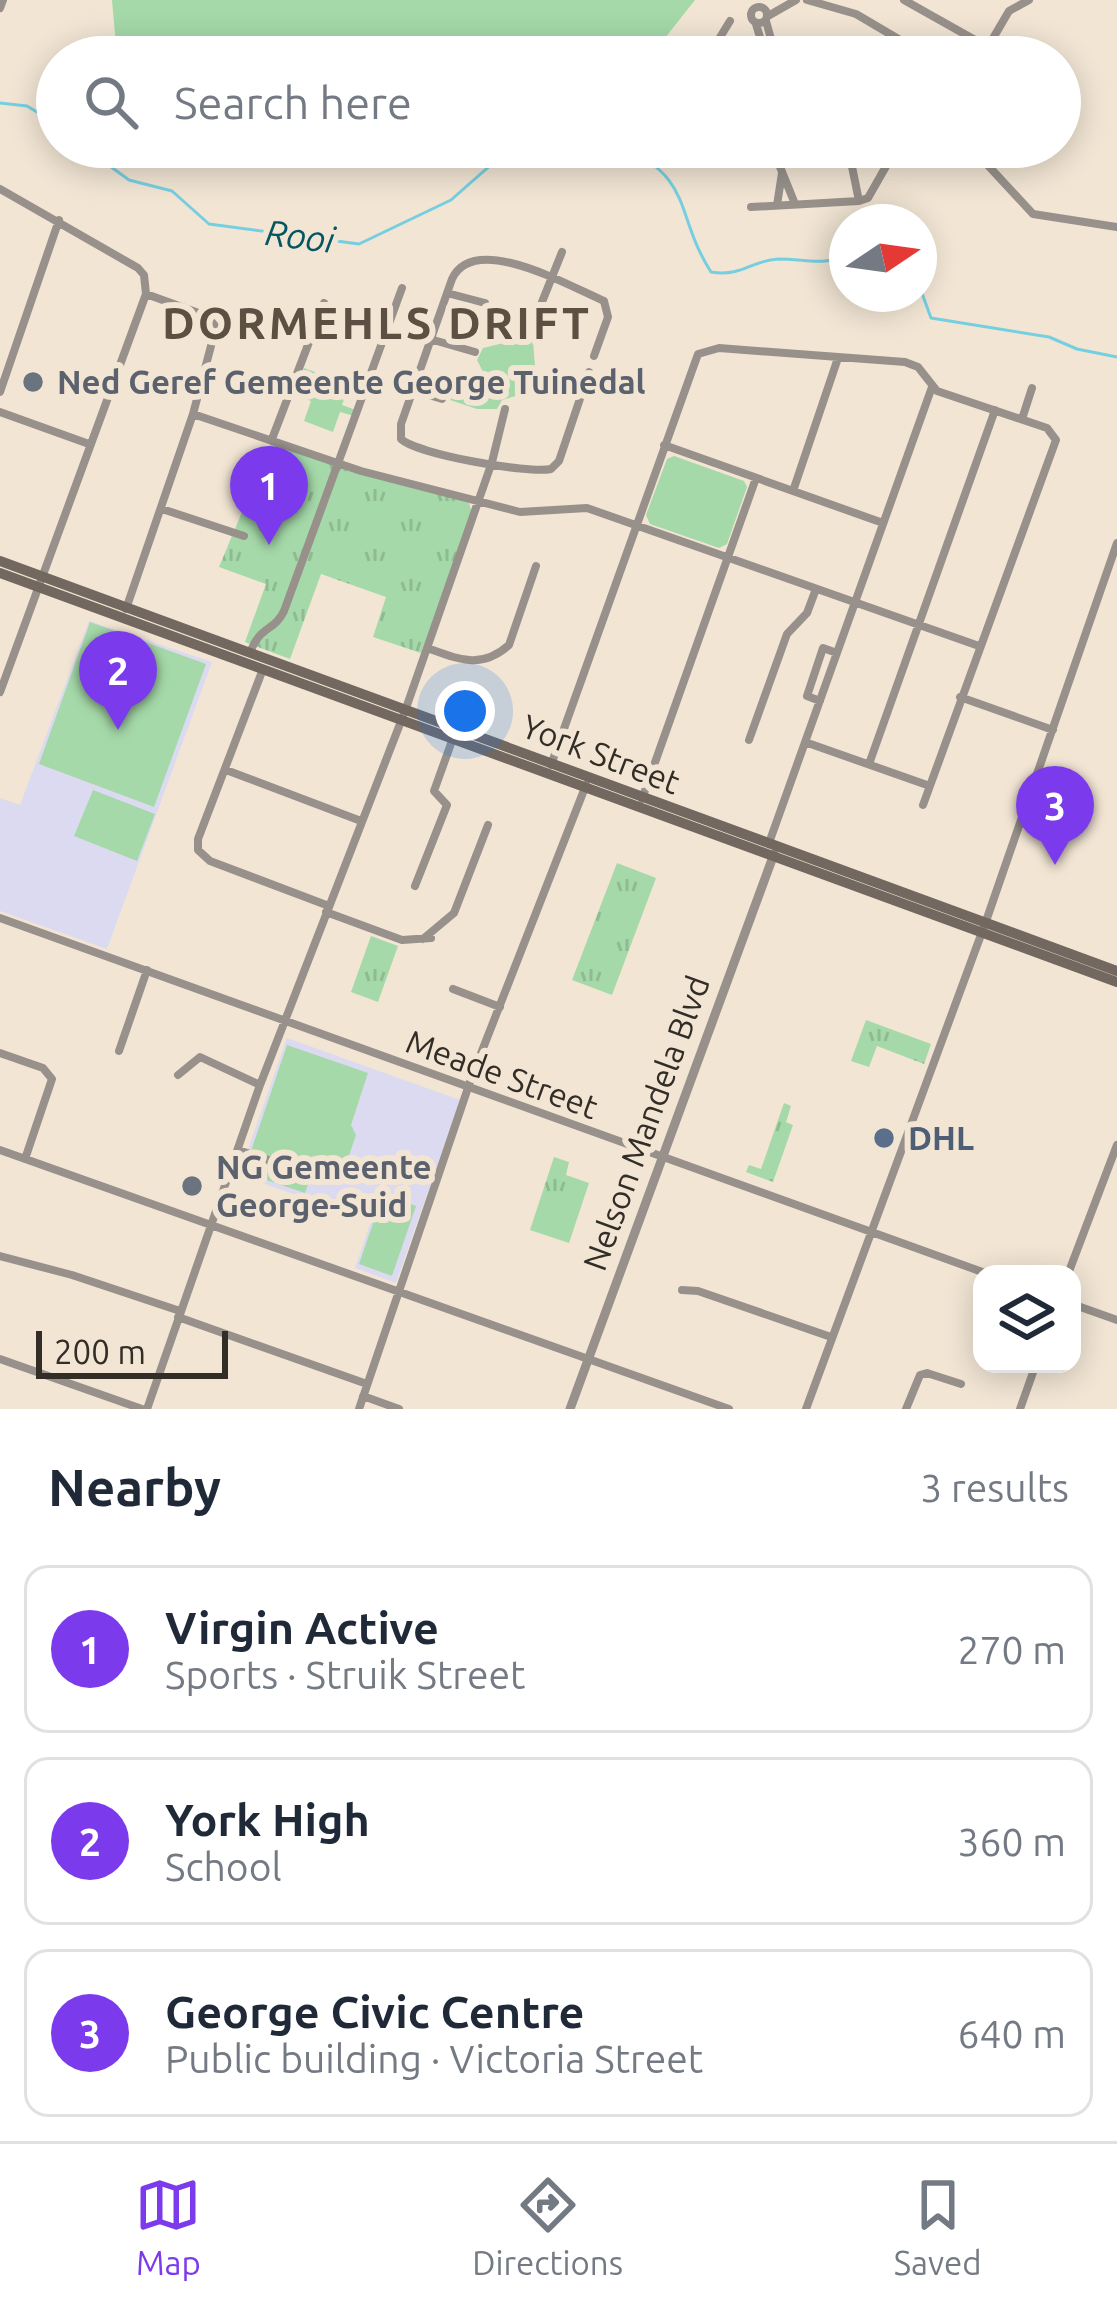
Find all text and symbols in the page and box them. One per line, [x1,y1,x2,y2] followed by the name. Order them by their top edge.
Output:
[36,36,1081,168] search box
[78,69,144,135] icon: search
[174,77,412,128] text: Search here
[829,204,937,312] north arrow
[263,211,339,260] water label: Rooi
[162,297,592,348] district label: DORMEHLS DRIFT
[57,363,646,400] place label: Ned Geref Gemeente George Tuinedal
[20,369,46,395] marker: Ned Geref Gemeente George Tuinedal
[230,446,308,545] pin: 1
[79,631,157,730] pin: 2
[435,681,495,741] your location
[517,707,685,801] street label: York Street
[1016,766,1094,865] pin: 3
[575,971,716,1275] street label: Nelson Mandela Blvd
[401,1022,603,1125] street label: Meade Street
[908,1119,974,1156] place label: DHL
[871,1125,897,1151] marker: DHL
[216,1148,432,1223] place label: NG Gemeente George-Suid
[179,1173,205,1199] marker: NG Gemeente George-Suid
[973,1265,1081,1373] map controls
[973,1265,1081,1373] button: layers
[36,1325,228,1378] scale bar
[54,1333,146,1370] text: 200 m
[48,1458,221,1516] text: Nearby
[920,1466,1069,1509] text: 3 results
[165,1602,439,1653] text: Virgin Active
[79,1628,101,1671] text: 1
[957,1628,1066,1671] text: 270 m
[165,1653,525,1696] text: Sports · Struik Street
[165,1794,370,1845] text: York High
[79,1820,101,1863] text: 2
[957,1820,1066,1863] text: 360 m
[165,1845,282,1888] text: School
[165,1986,584,2037] text: George Civic Centre
[79,2012,101,2055] text: 3
[957,2012,1066,2055] text: 640 m
[165,2037,703,2080] text: Public building · Victoria Street
[135,2172,201,2281] tab: Map
[472,2172,623,2281] tab: Directions
[894,2172,982,2281] tab: Saved

